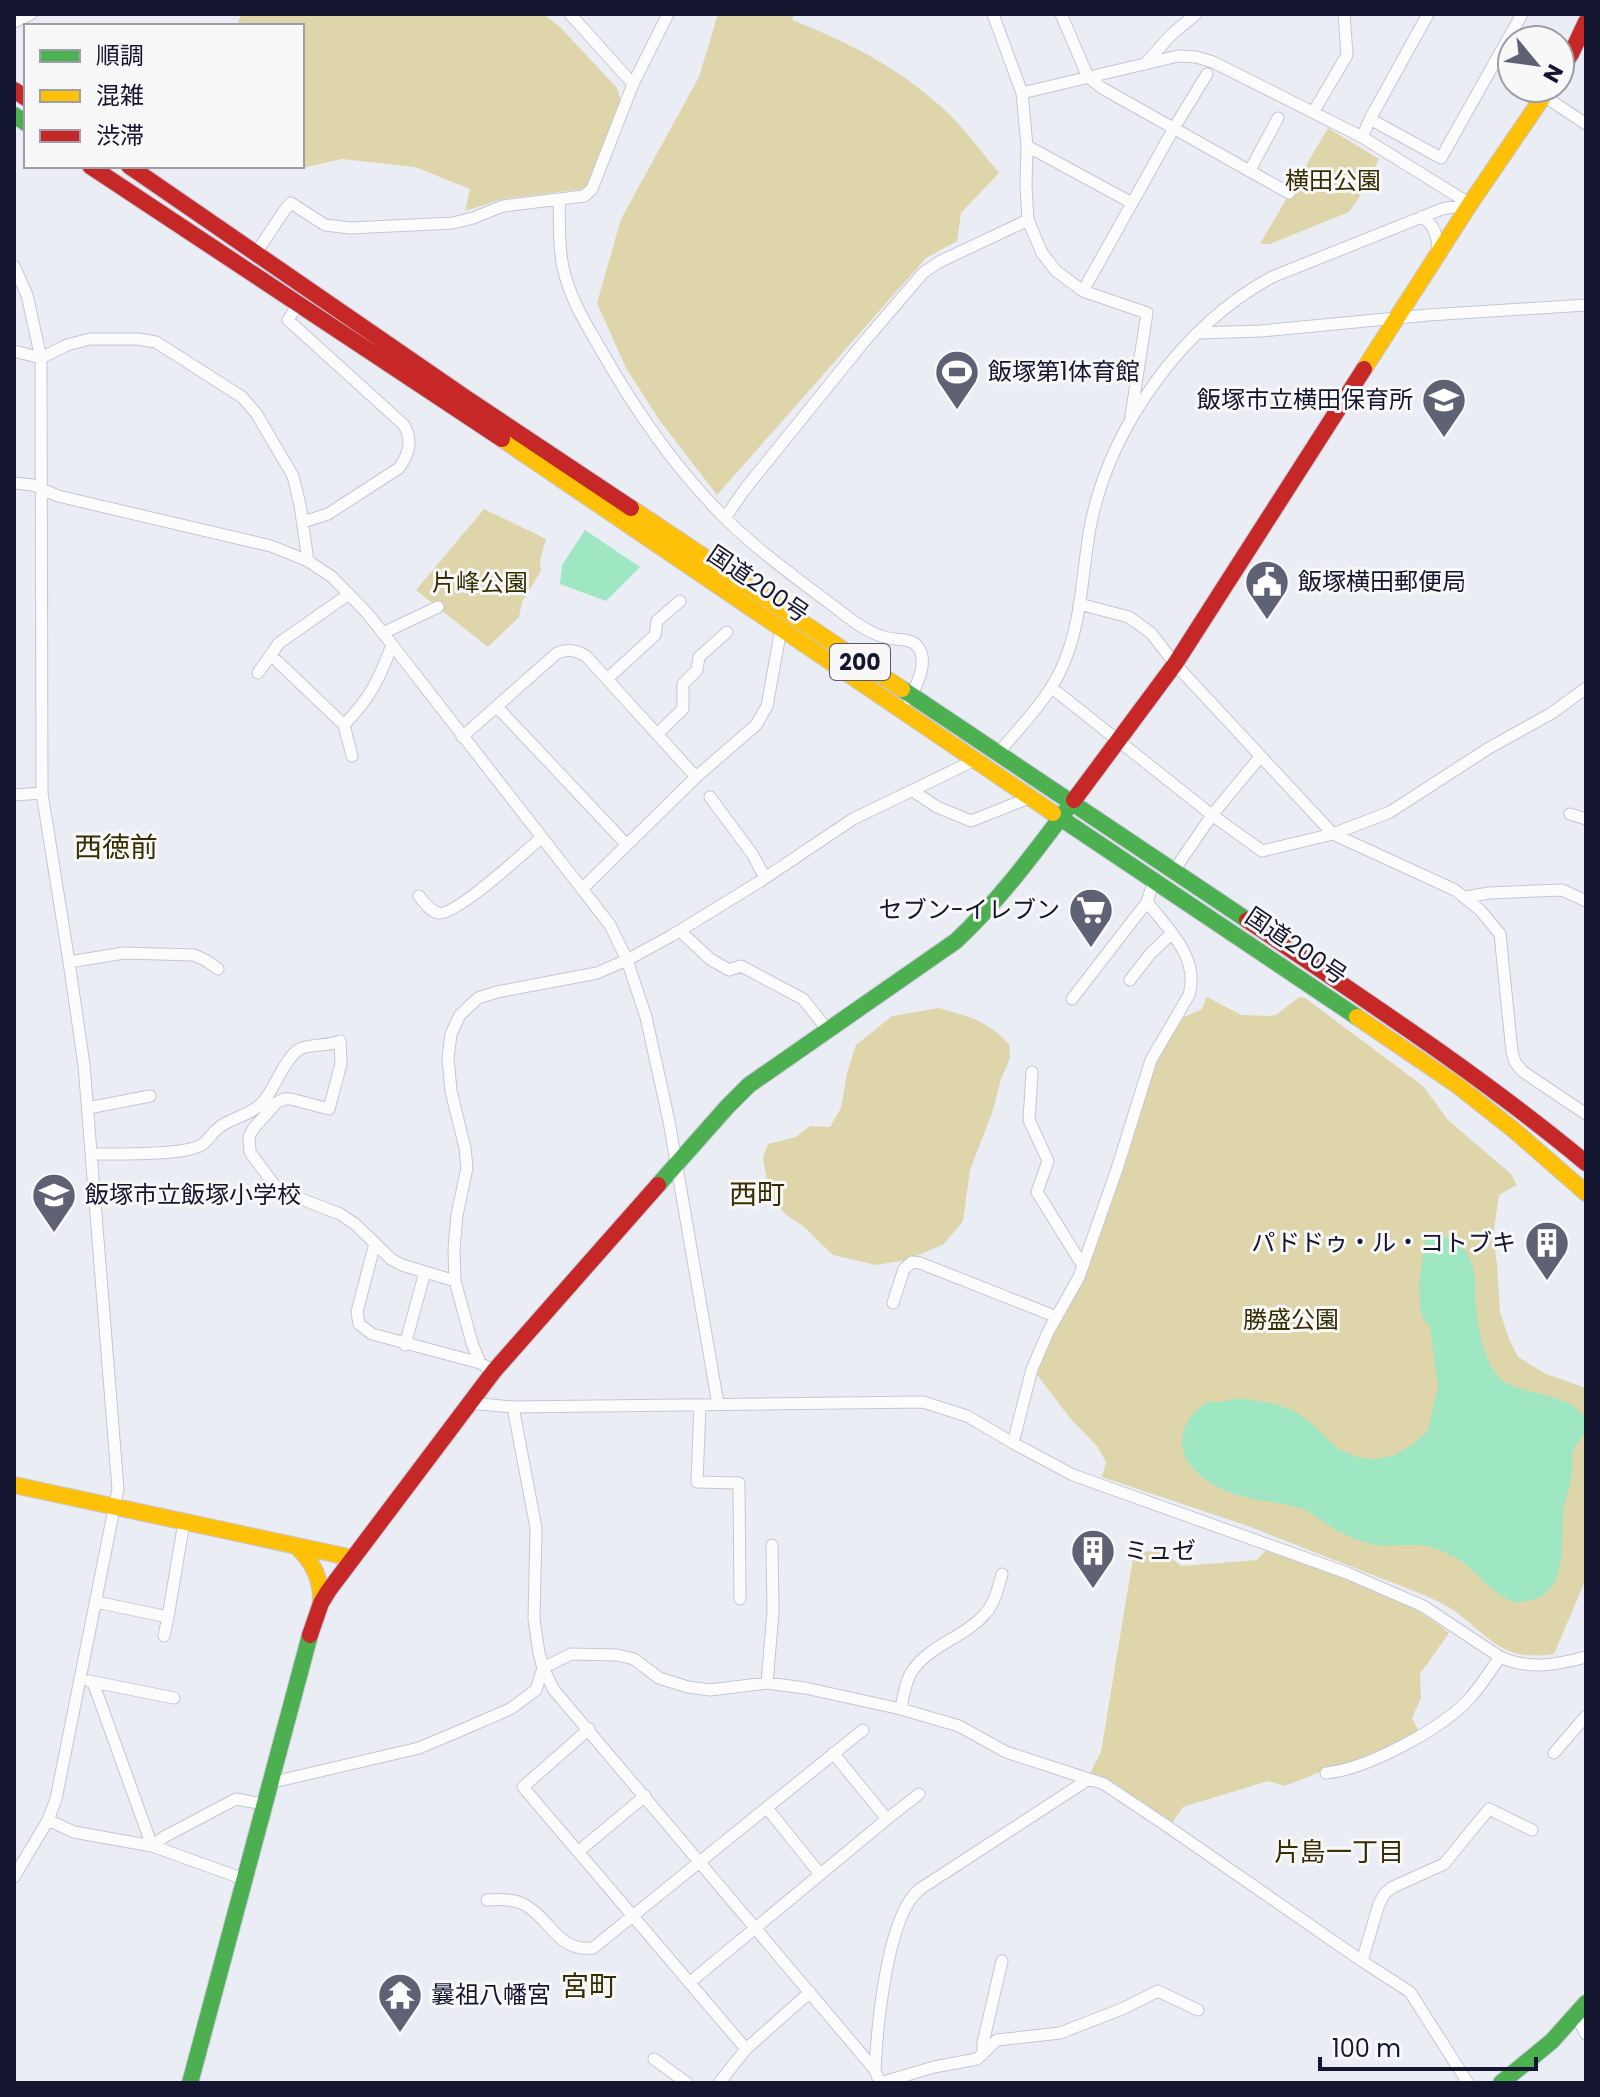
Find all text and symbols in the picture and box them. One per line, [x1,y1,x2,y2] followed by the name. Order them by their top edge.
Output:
[24,24,304,168] legend
[1496,24,1576,104] north arrow
[96,39,144,72] text: 順調
[1535,59,1571,88] text: N
[96,79,144,112] text: 混雑
[96,119,144,152] text: 渋滞
[1285,164,1381,197] park label: 横田公園
[933,348,981,411] sports icon: 飯塚第1体育館
[988,355,1140,388] place label: 飯塚第1体育館
[1420,376,1468,439] school or university icon: 飯塚市立横田保育所
[1197,383,1413,416] place label: 飯塚市立横田保育所
[701,537,816,630] street label: 国道200号
[1243,558,1291,621] public building icon: 飯塚横田郵便局
[1298,565,1466,598] place label: 飯塚横田郵便局
[432,566,528,599] park label: 片峰公園
[830,644,890,680] road number: 200
[74,828,158,867] district label: 西徳前
[1067,886,1115,949] supermarket icon: セブン-イレブン
[879,893,1060,926] place label: セブン-イレブン
[1239,899,1354,992] street label: 国道200号
[30,1171,78,1234] school or university icon: 飯塚市立飯塚小学校
[729,1175,785,1214] district label: 西町
[85,1178,301,1211] place label: 飯塚市立飯塚小学校
[1523,1219,1571,1282] building icon: パドドゥ・ル・コトブキ
[1251,1226,1516,1259] place label: パドドゥ・ル・コトブキ
[1243,1303,1339,1336] park label: 勝盛公園
[1069,1527,1117,1590] building icon: ミュゼ
[1124,1534,1196,1567] place label: ミュゼ
[1274,1834,1404,1870] district label: 片島一丁目
[561,1967,617,2006] district label: 宮町
[376,1971,424,2034] temple icon: 曩祖八幡宮
[431,1978,551,2011] place label: 曩祖八幡宮
[1320,2021,1536,2071] scale bar
[1332,2032,1401,2065] text: 100 m

